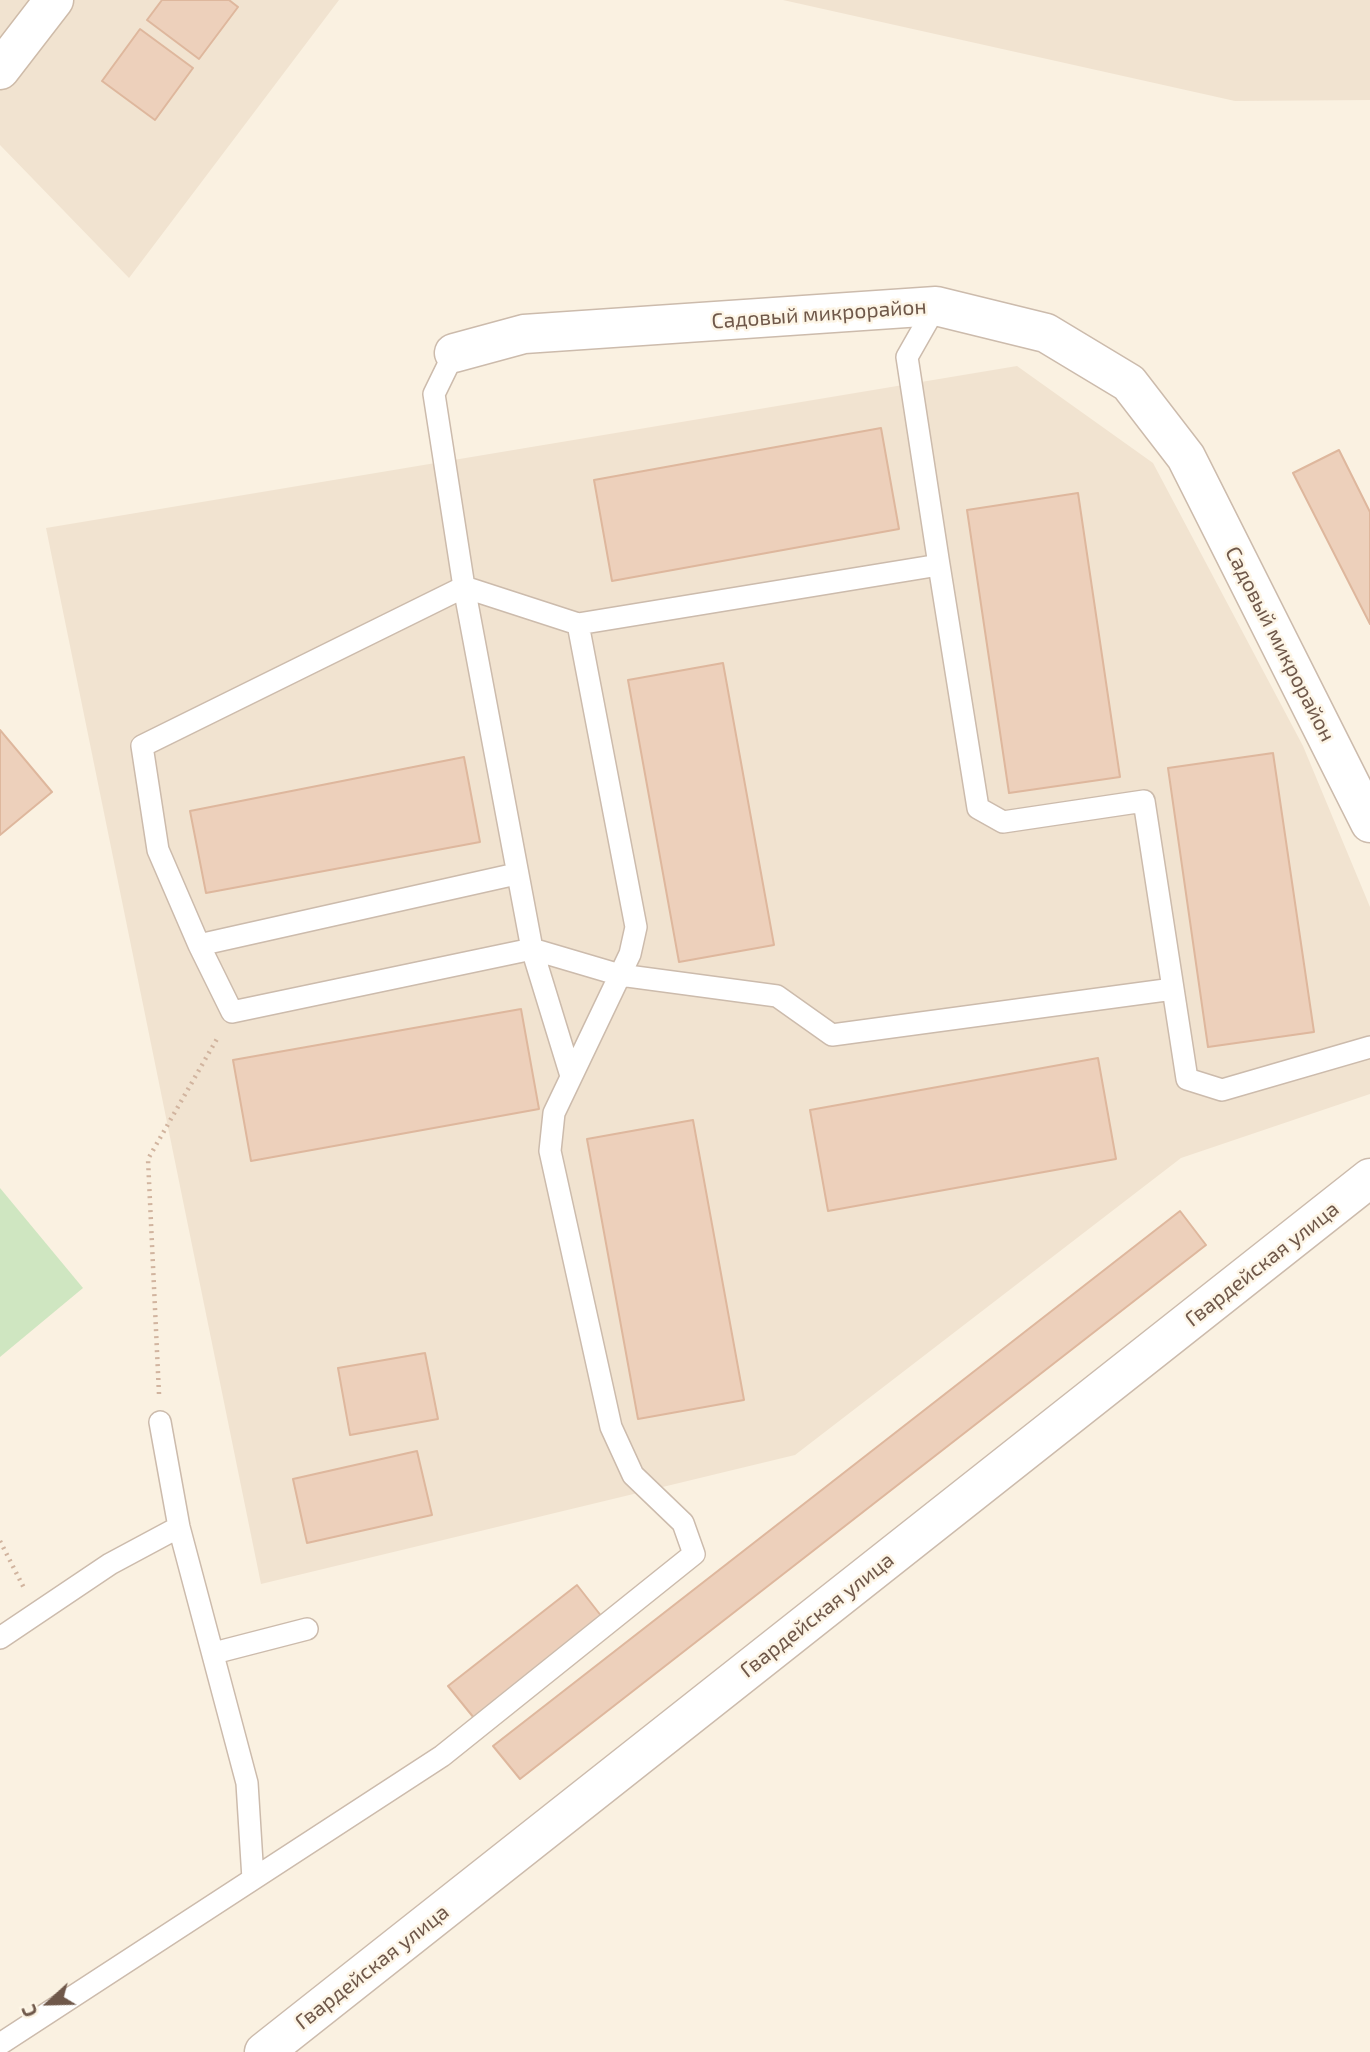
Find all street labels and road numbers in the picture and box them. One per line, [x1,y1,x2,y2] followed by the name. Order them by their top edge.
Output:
[711,294,927,334] street label: Садовый микрорайон
[1220,542,1340,746] street label: Садовый микрорайон
[1180,1196,1344,1332] street label: Гвардейская улица
[735,1547,899,1683] street label: Гвардейская улица
[290,1899,454,2035] street label: Гвардейская улица

